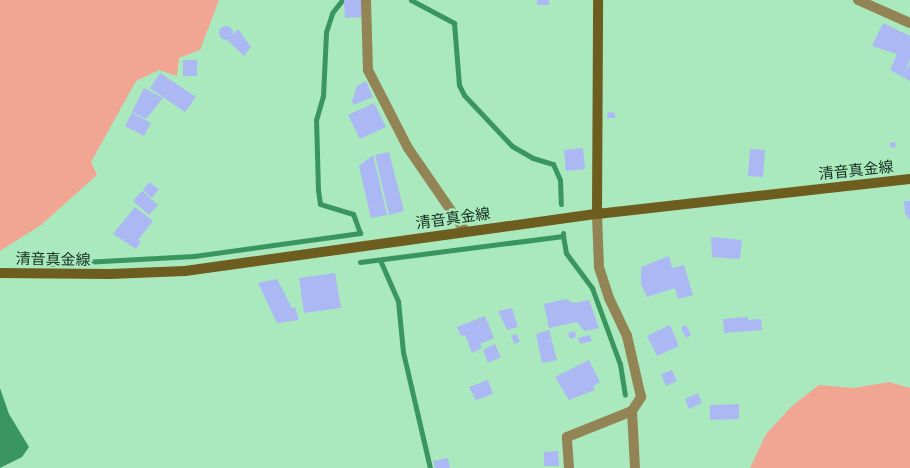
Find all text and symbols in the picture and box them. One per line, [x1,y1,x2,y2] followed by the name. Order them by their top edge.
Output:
[818,157,894,183] street label: 清音真金線
[415,204,491,232] street label: 清音真金線
[15,249,91,269] street label: 清音真金線

